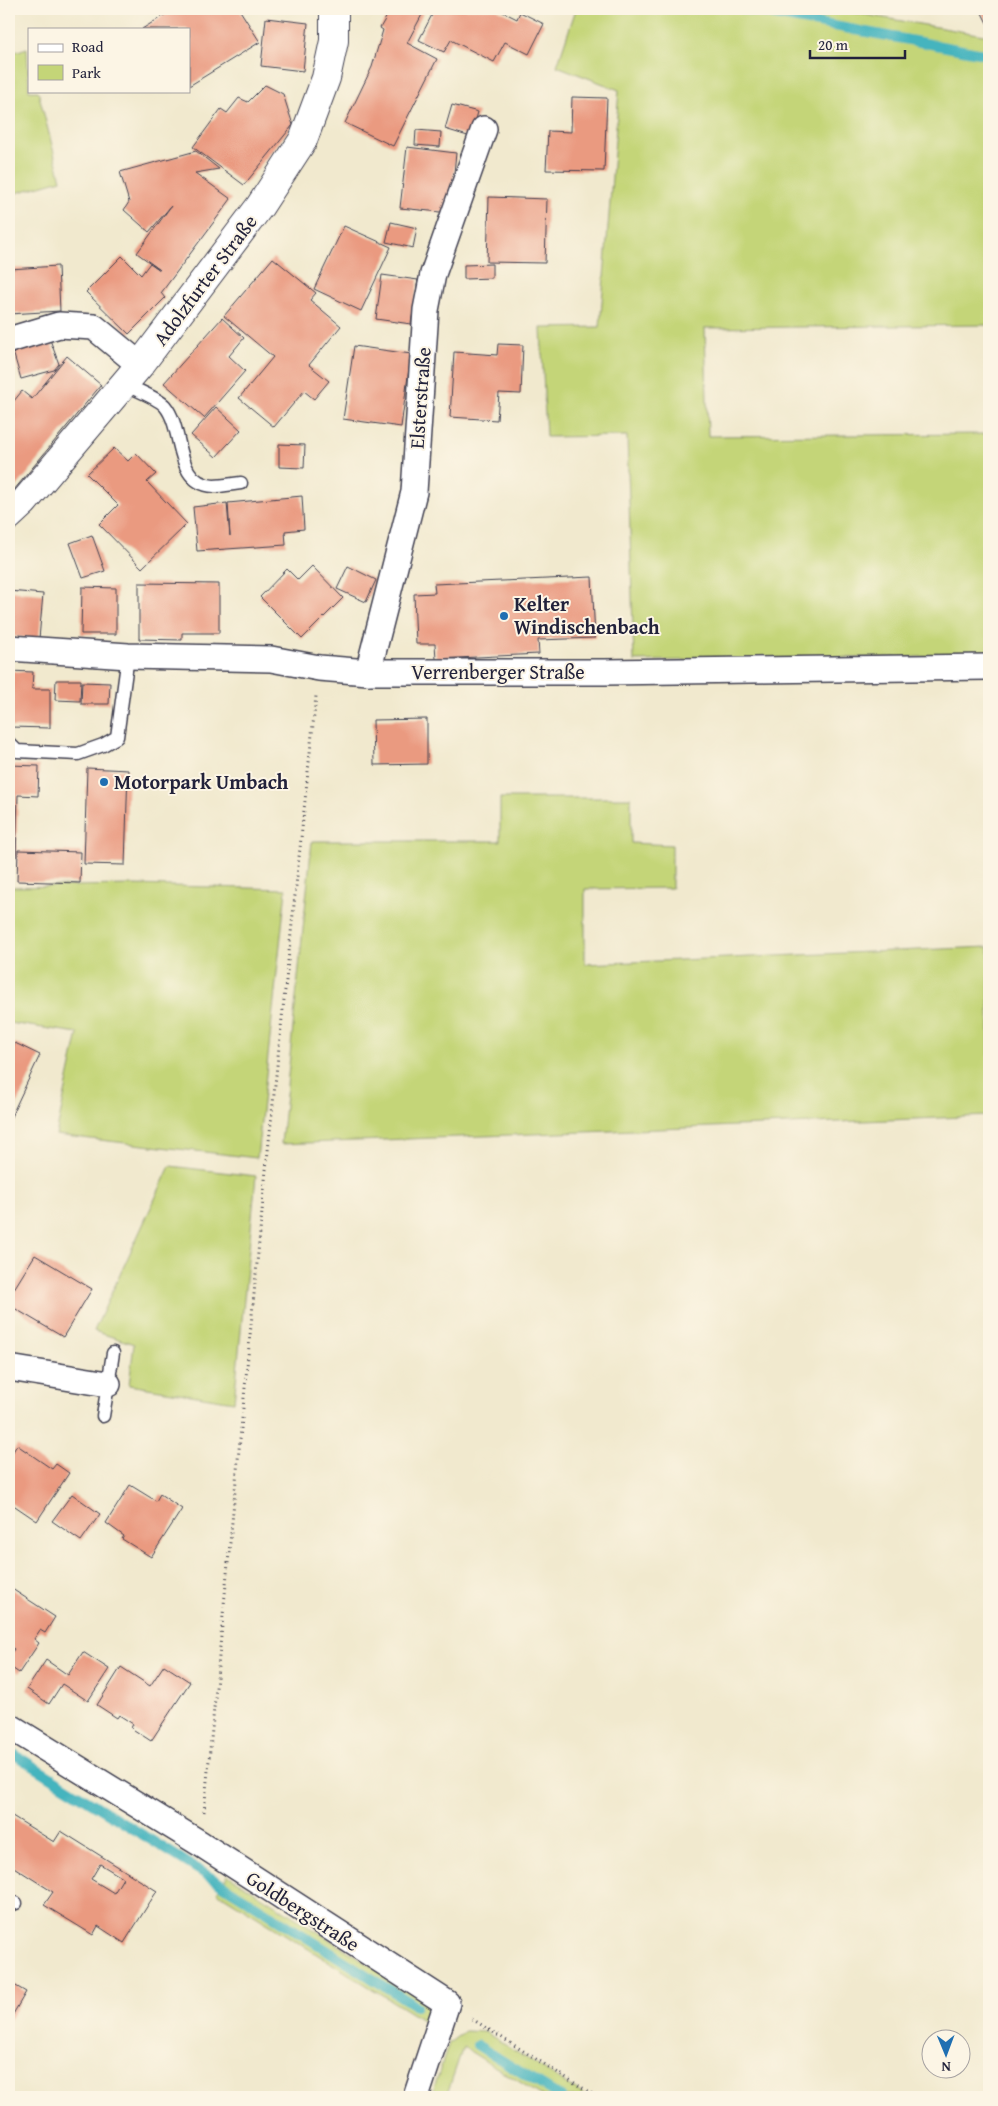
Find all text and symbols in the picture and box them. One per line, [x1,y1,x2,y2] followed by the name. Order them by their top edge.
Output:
[28,28,190,92] legend
[810,28,906,60] scale bar
[818,34,849,55] text: 20 m
[72,36,103,57] text: Road
[72,62,101,83] text: Park
[146,208,264,351] street label: Adolzfurter Straße
[401,346,438,450] street label: Elsterstraße
[514,589,660,641] place label: Kelter Windischenbach
[498,610,510,622] marker: Kelter Windischenbach
[411,657,585,686] street label: Verrenberger Straße
[114,767,289,796] place label: Motorpark Umbach
[98,776,110,788] marker: Motorpark Umbach
[241,1863,366,1958] street label: Goldbergstraße
[920,2028,970,2078] north arrow
[941,2057,951,2077] text: N

